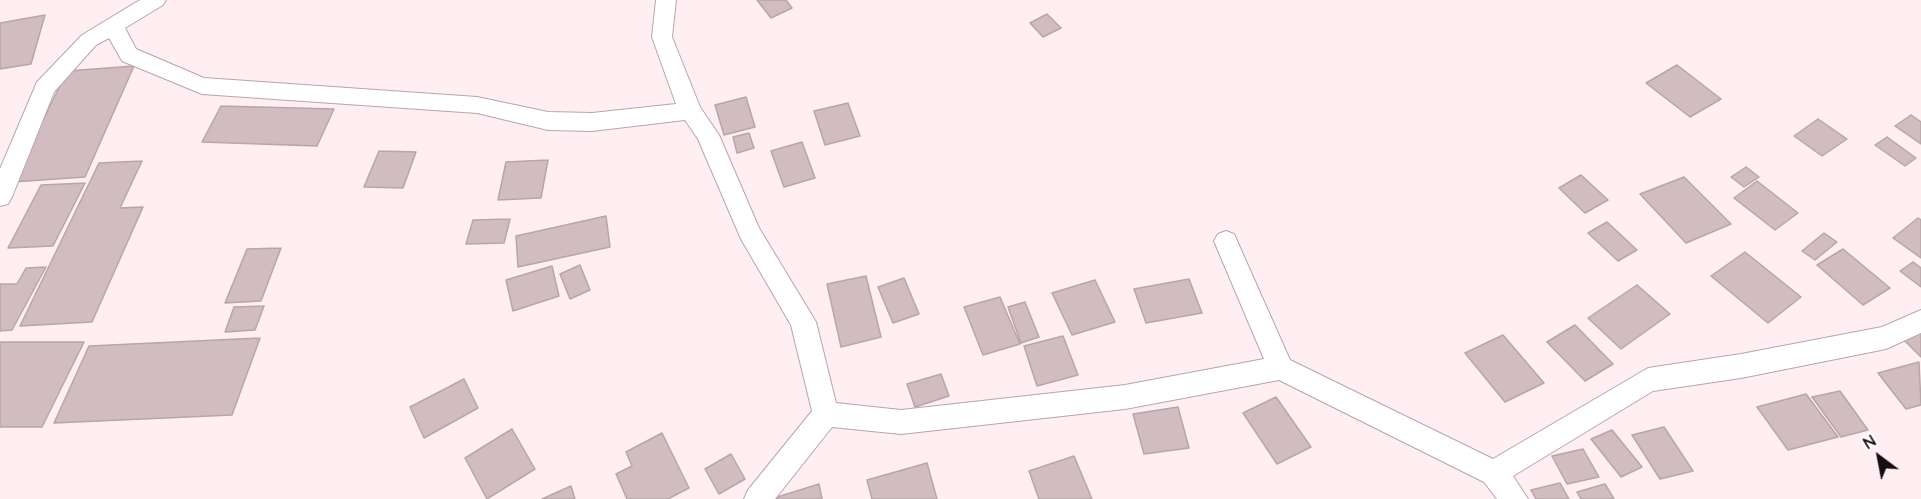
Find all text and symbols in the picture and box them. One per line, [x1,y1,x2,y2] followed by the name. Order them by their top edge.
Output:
[1849,427,1909,487] north arrow
[1859,430,1880,453] text: N

